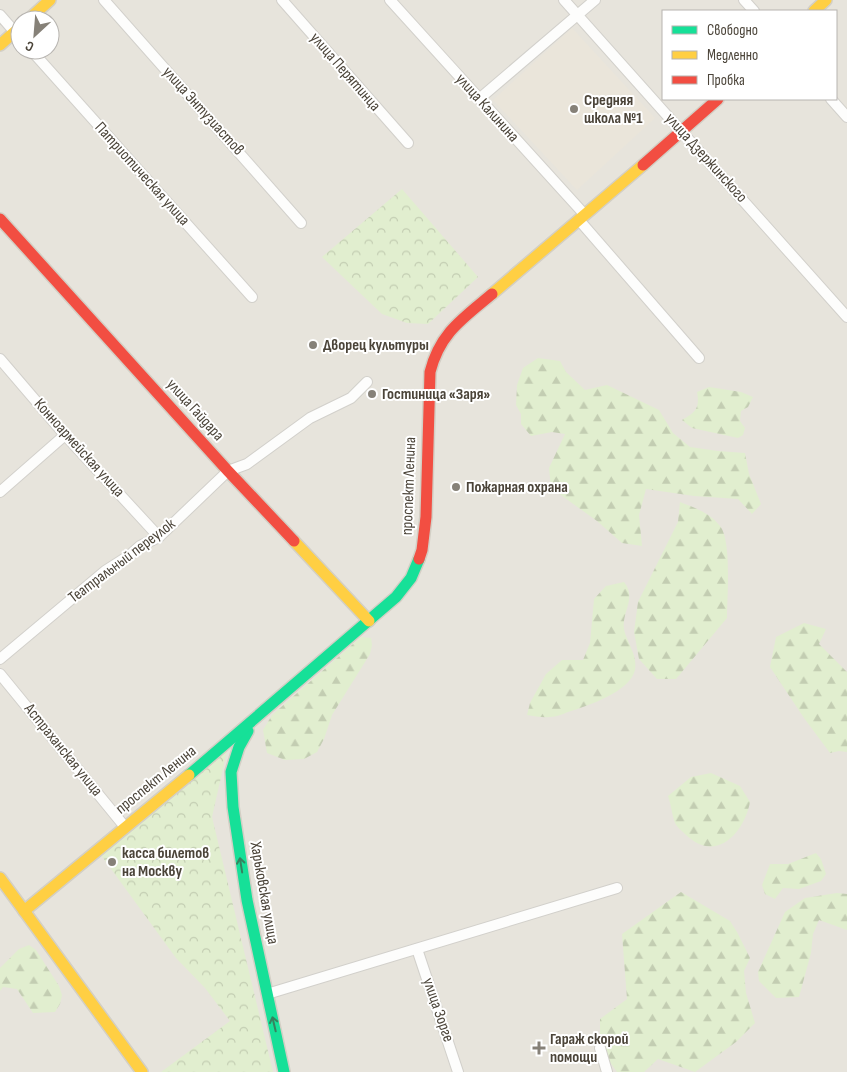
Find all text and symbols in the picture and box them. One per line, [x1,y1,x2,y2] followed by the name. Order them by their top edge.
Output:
[10,10,60,60] north arrow
[662,10,837,100] legend
[707,21,758,40] text: Свободно
[306,29,384,115] street label: улица Перятинца
[23,37,36,55] text: С
[707,46,758,65] text: Медленно
[158,63,248,159] street label: улица Энтузиастов
[451,70,523,146] street label: улица Калинина
[707,71,745,90] text: Пробка
[584,91,643,128] place label: Средняя школа №1
[568,103,580,115] marker: Средняя школа №1
[661,109,751,207] street label: улица Дзержинского
[90,118,194,230] street label: Патриотическая улица
[323,336,429,355] place label: Дворец культуры
[307,339,319,351] marker: Дворец культуры
[162,375,228,445] street label: улица Гайдара
[382,385,490,404] place label: Гостиница «Заря»
[366,388,378,400] marker: Гостиница «Заря»
[30,395,128,501] street label: Конноармейская улица
[398,437,420,535] street label: проспект Ленина
[466,478,568,497] place label: Пожарная охрана
[450,481,462,493] marker: Пожарная охрана
[65,514,180,607] street label: Театральный переулок
[19,699,106,800] street label: Астраханская улица
[112,742,200,818] street label: проспект Ленина
[245,839,282,946] street label: Харьковская улица
[122,844,209,881] place label: касса билетов на Москву
[106,856,118,868] marker: касса билетов на Москву
[236,858,246,874] one-way arrow
[418,976,458,1044] street label: улица Зорге
[269,1017,278,1033] one-way arrow
[550,1030,628,1067] place label: Гараж скорой помощи
[532,1041,546,1055] marker: Гараж скорой помощи

